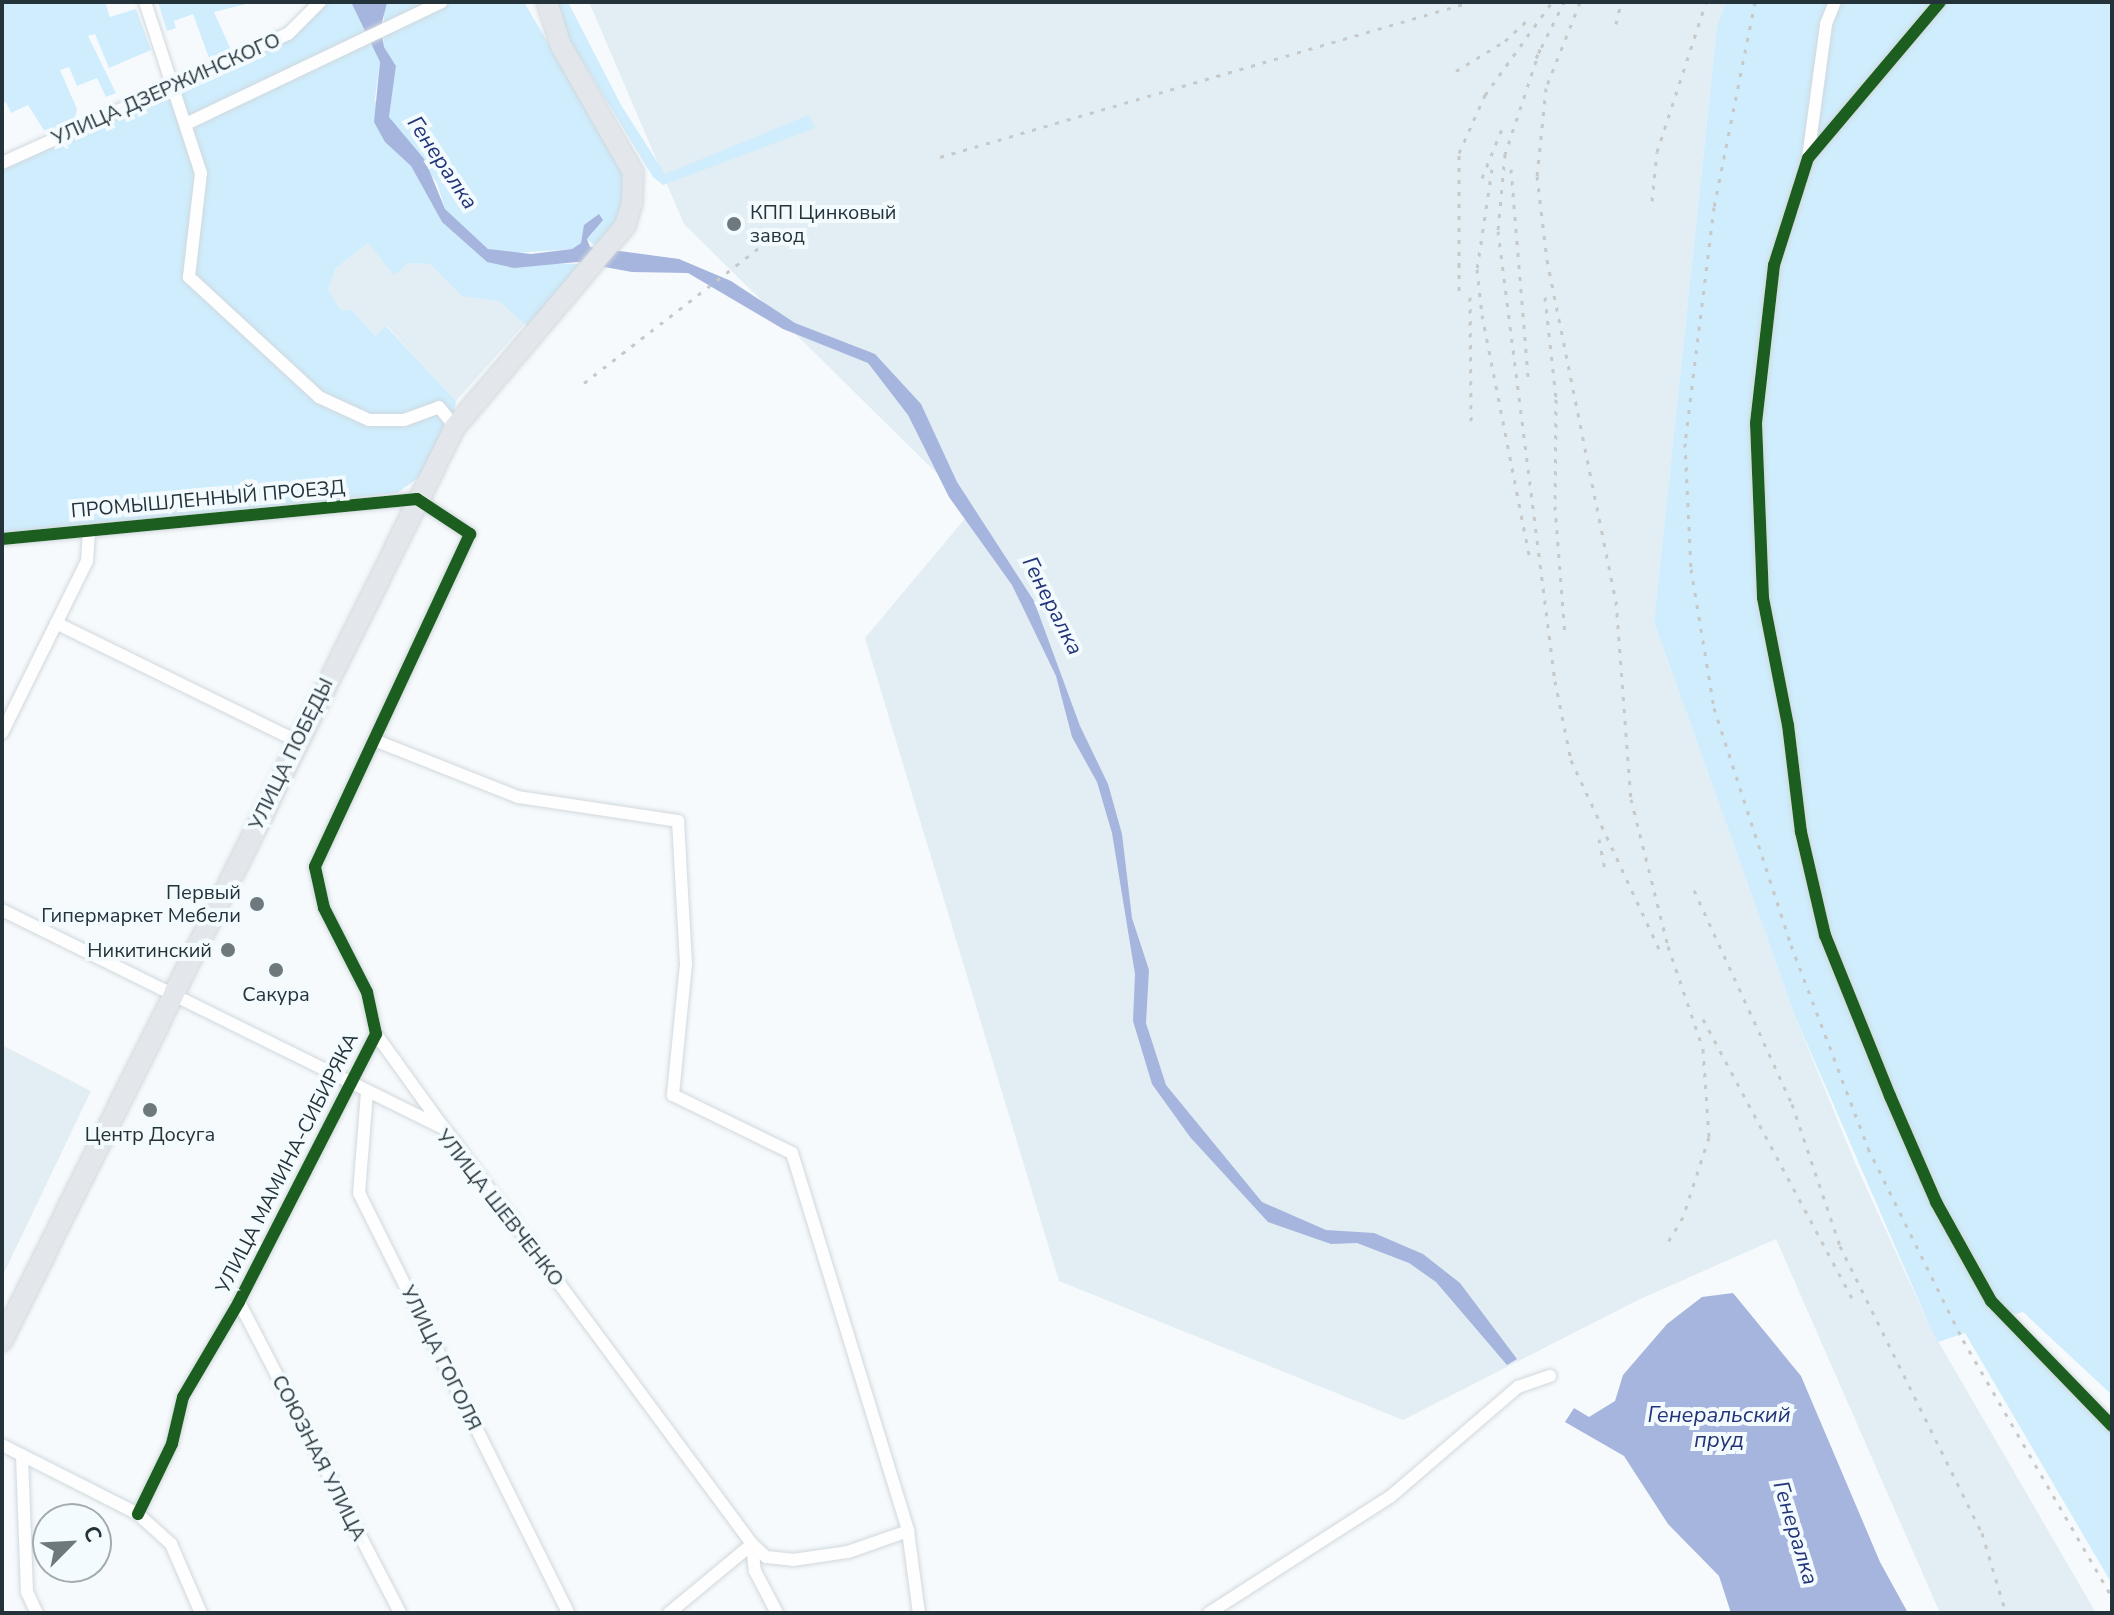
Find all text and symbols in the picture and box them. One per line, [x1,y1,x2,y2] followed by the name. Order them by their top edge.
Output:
[48,28,284,150] street label: УЛИЦА ДЗЕРЖИНСКОГО
[401,111,483,215] water label: Генералка
[750,200,896,247] place label: КПП Цинковый завод
[725,215,743,233] marker: КПП Цинковый завод
[70,475,346,523] street label: ПРОМЫШЛЕННЫЙ ПРОЕЗД
[1016,552,1088,660] water label: Генералка
[244,674,338,834] street label: УЛИЦА ПОБЕДЫ
[41,880,241,927] place label: Первый Гипермаркет Мебели
[248,895,266,913] marker: Первый Гипермаркет Мебели
[87,938,212,962] place label: Никитинский
[219,941,237,959] marker: Никитинский
[267,961,285,979] marker: Сакура
[242,982,310,1006] place label: Сакура
[211,1029,363,1297] street label: УЛИЦА МАМИНА-СИБИРЯКА
[141,1101,159,1119] marker: Центр Досуга
[85,1122,215,1146] place label: Центр Досуга
[431,1125,569,1291] street label: УЛИЦА ШЕВЧЕНКО
[396,1282,486,1434] street label: УЛИЦА ГОГОЛЯ
[267,1371,371,1545] street label: СОЮЗНАЯ УЛИЦА
[1647,1402,1791,1454] water label: Генеральский пруд
[1767,1478,1823,1588] water label: Генералка
[32,1503,112,1583] north arrow
[75,1521,109,1547] text: С

